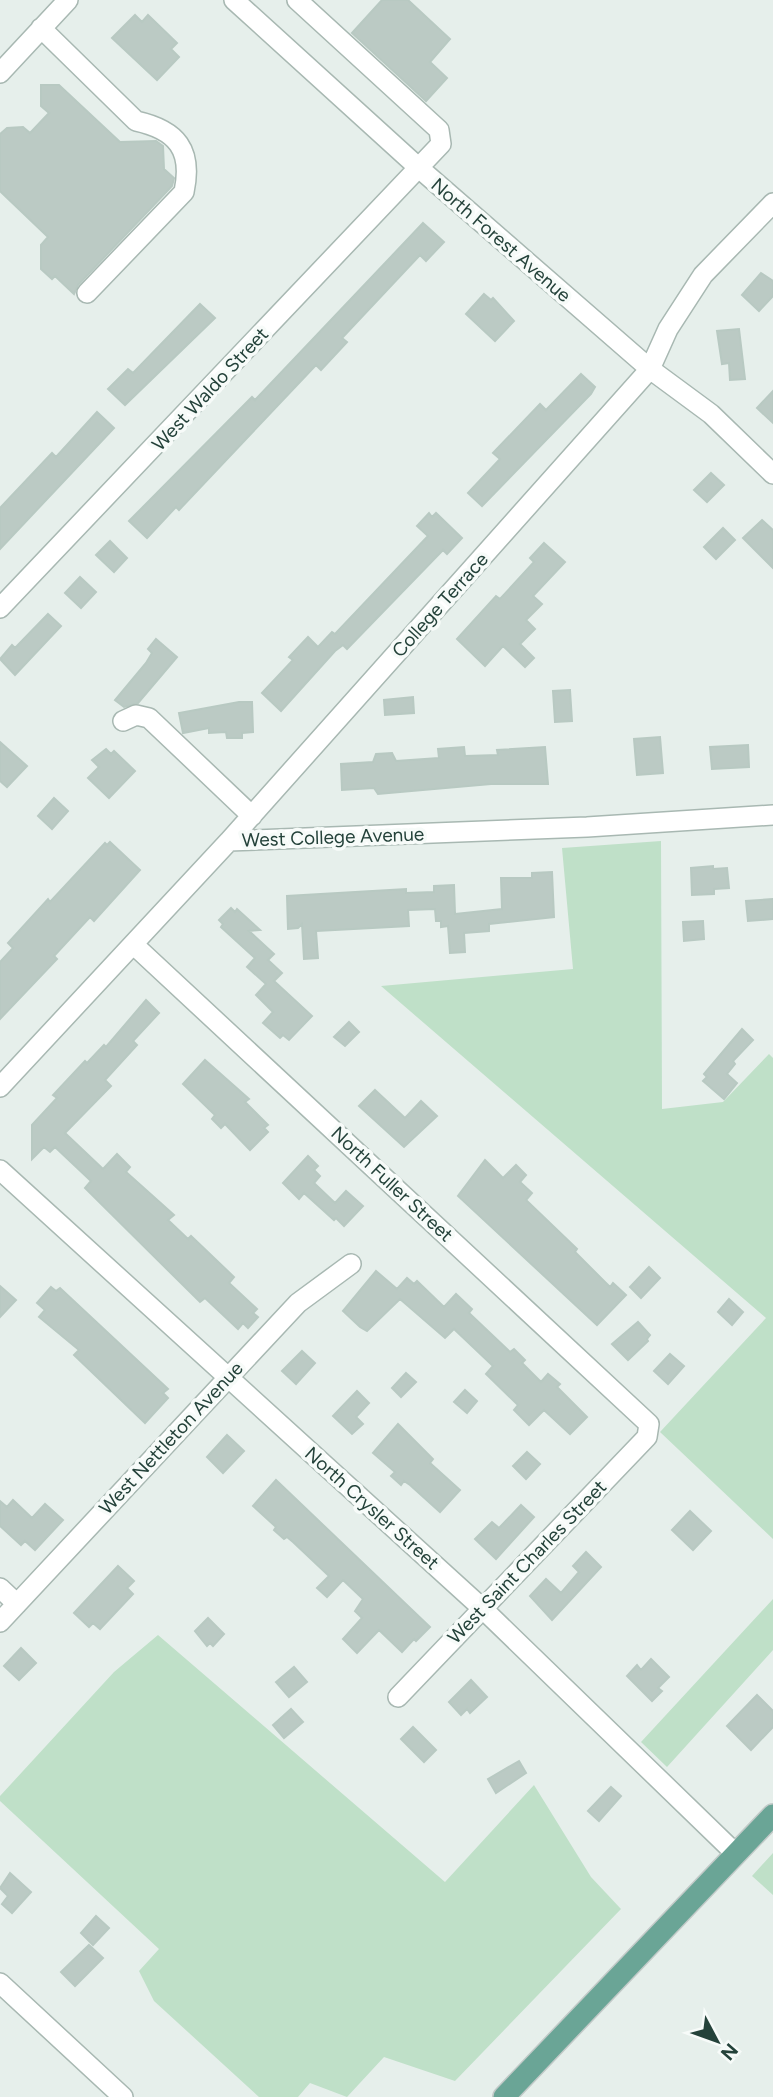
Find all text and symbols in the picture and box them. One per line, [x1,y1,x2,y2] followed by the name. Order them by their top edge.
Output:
[426,173,576,307] street label: North Forest Avenue
[147,323,273,455] street label: West Waldo Street
[387,548,493,662] street label: College Terrace
[241,822,425,852] street label: West College Avenue
[326,1122,458,1246] street label: North Fuller Street
[94,1357,248,1519] street label: West Nettleton Avenue
[300,1442,444,1574] street label: North Crysler Street
[443,1475,611,1649] street label: West Saint Charles Street
[682,2006,752,2076] north arrow
[716,2039,743,2065] text: N

